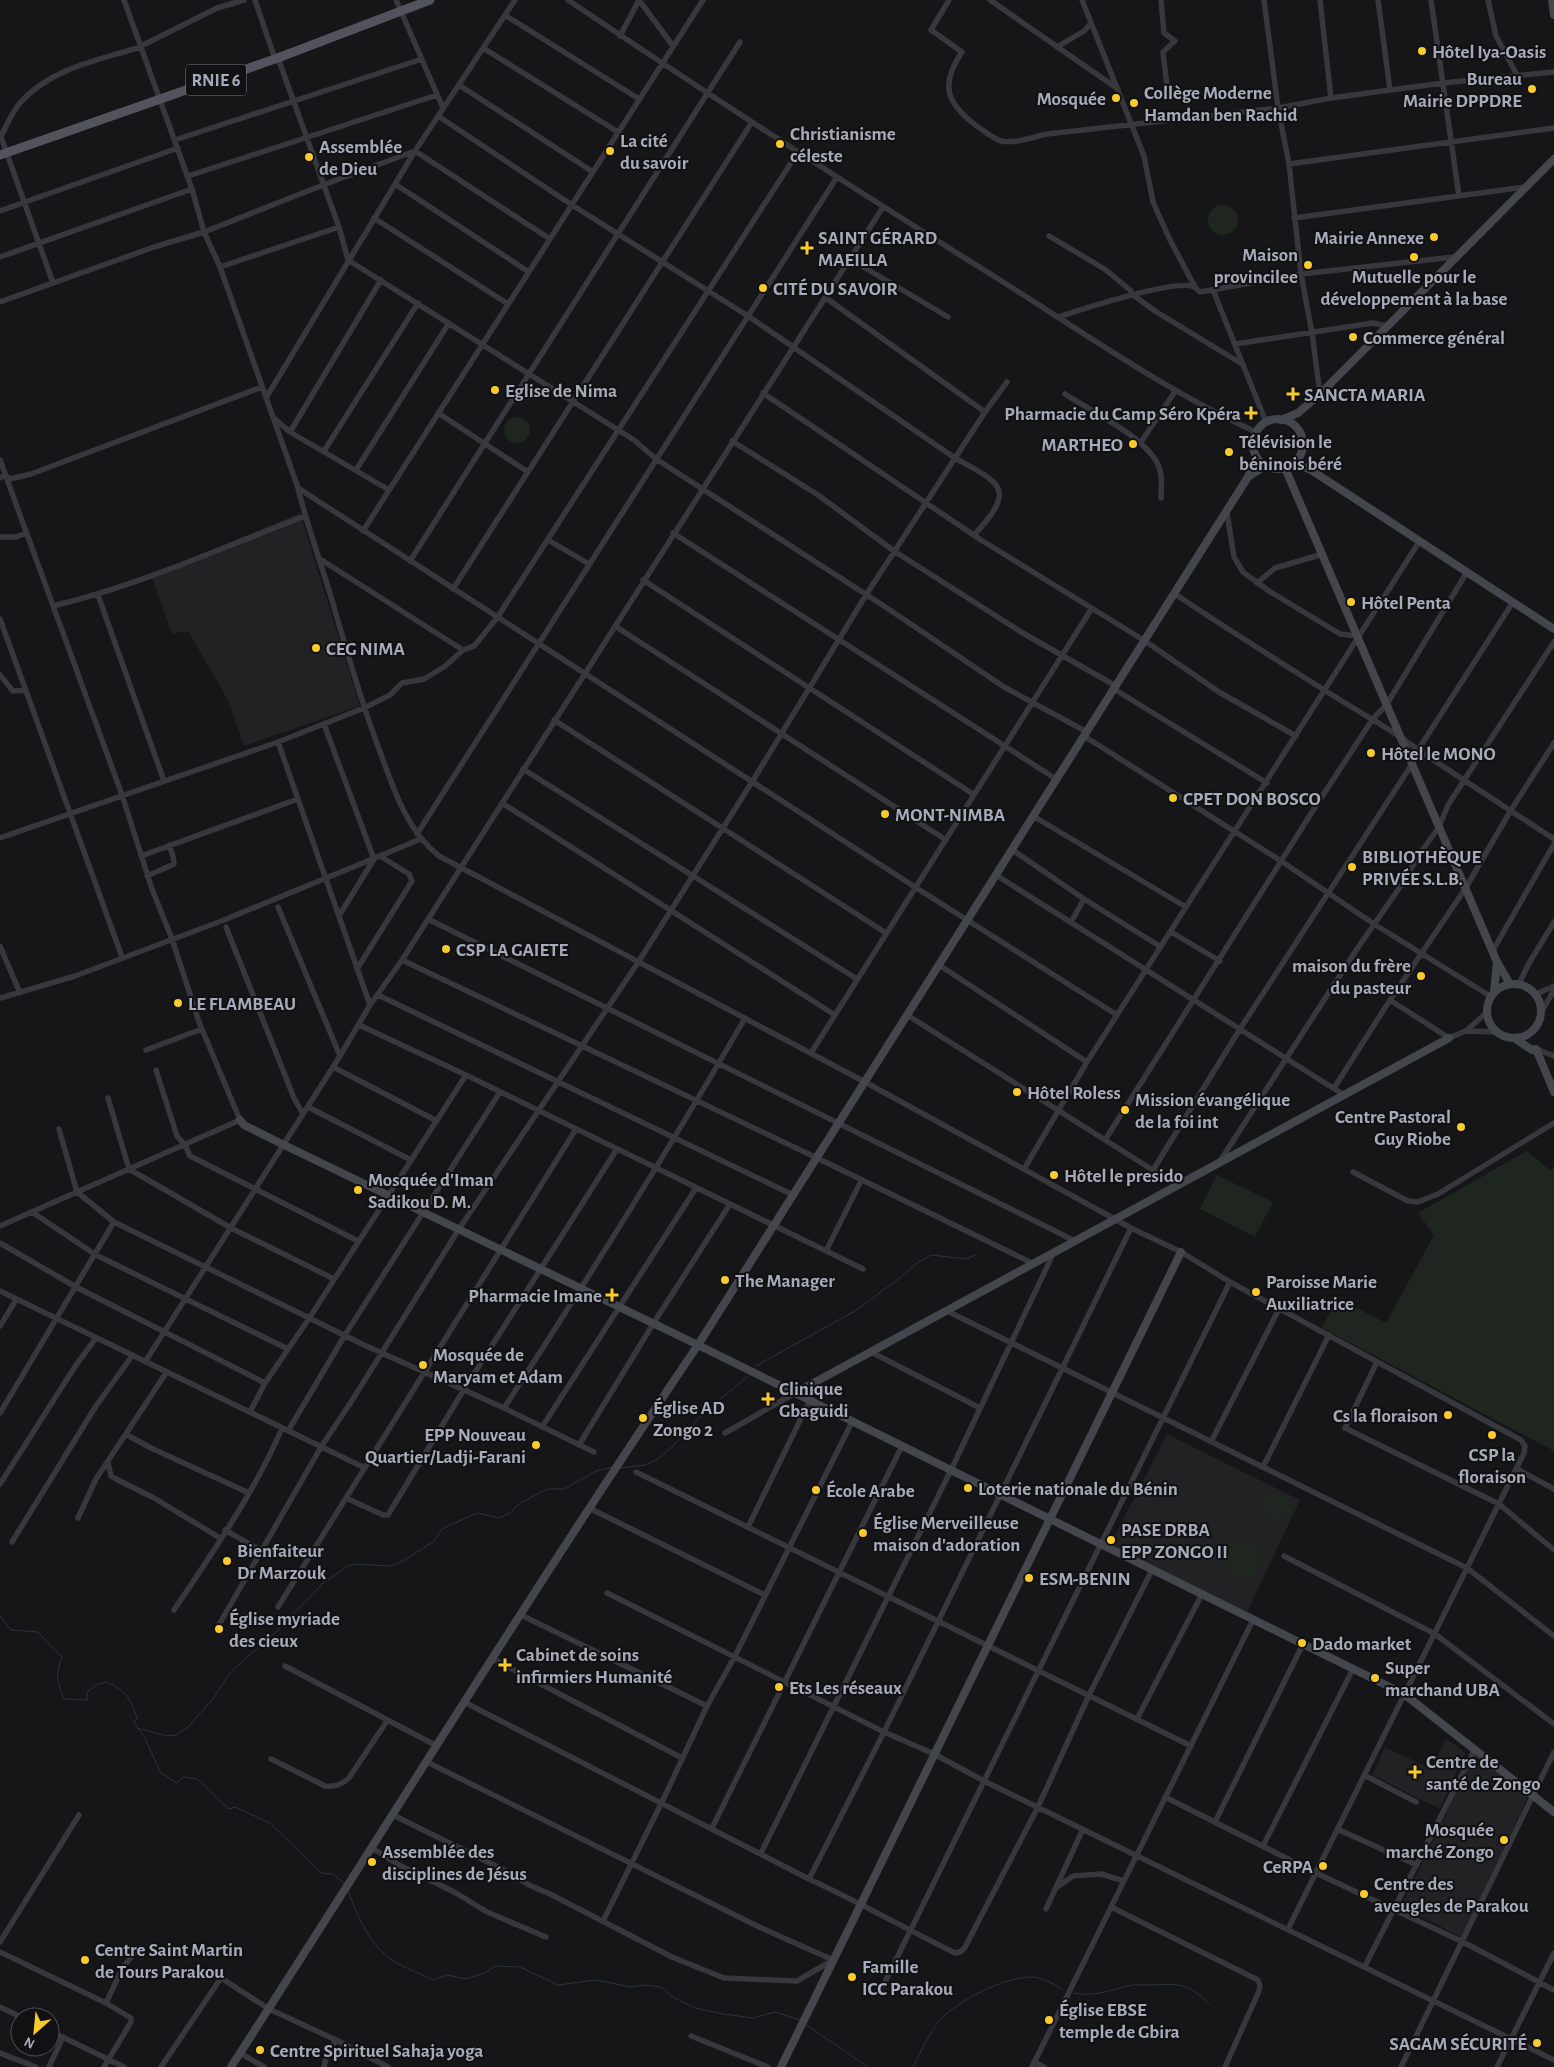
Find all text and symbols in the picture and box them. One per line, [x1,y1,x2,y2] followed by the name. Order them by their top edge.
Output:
[1432,43,1546,62] place label: Hôtel Iya-Oasis
[1416,45,1428,57] marker: Hôtel Iya-Oasis
[186,64,246,96] road number: RNIE 6
[1403,70,1522,111] place label: Bureau Mairie DPPDRE
[1526,83,1538,95] marker: Bureau Mairie DPPDRE
[1144,84,1298,125] place label: Collège Moderne Hamdan ben Rachid
[1037,90,1106,109] place label: Mosquée
[1110,92,1122,104] marker: Mosquée
[1128,97,1140,109] marker: Collège Moderne Hamdan ben Rachid
[790,125,896,166] place label: Christianisme céleste
[620,132,689,173] place label: La cité du savoir
[319,138,402,179] place label: Assemblée de Dieu
[774,138,786,150] marker: Christianisme céleste
[604,145,616,157] marker: La cité du savoir
[303,151,315,163] marker: Assemblée de Dieu
[818,227,937,270] place label: SAINT GÉRARD MAEILLA
[1314,229,1424,248] place label: Mairie Annexe
[1428,231,1440,243] marker: Mairie Annexe
[800,241,814,255] marker: SAINT GÉRARD MAEILLA
[1214,246,1298,287] place label: Maison provincilee
[1408,251,1420,263] marker: Mutuelle pour le développement à la base
[1302,259,1314,271] marker: Maison provincilee
[1320,268,1508,309] place label: Mutuelle pour le développement à la base
[773,278,898,299] place label: CITÉ DU SAVOIR
[757,282,769,294] marker: CITÉ DU SAVOIR
[1363,329,1505,348] place label: Commerce général
[1347,331,1359,343] marker: Commerce général
[505,382,617,401] place label: Eglise de Nima
[489,384,501,396] marker: Eglise de Nima
[1304,386,1426,405] place label: SANCTA MARIA
[1286,387,1300,401] marker: SANCTA MARIA
[1004,405,1241,424] place label: Pharmacie du Camp Séro Kpéra
[1245,407,1257,419] marker: Pharmacie du Camp Séro Kpéra
[1239,433,1342,474] place label: Télévision le béninois béré
[1041,436,1123,455] place label: MARTHEO
[1127,438,1139,450] marker: MARTHEO
[1223,446,1235,458] marker: Télévision le béninois béré
[1361,594,1451,613] place label: Hôtel Penta
[1345,596,1357,608] marker: Hôtel Penta
[326,640,405,659] place label: CEG NIMA
[310,642,322,654] marker: CEG NIMA
[1381,745,1496,764] place label: Hôtel le MONO
[1365,747,1377,759] marker: Hôtel le MONO
[1183,790,1321,809] place label: CPET DON BOSCO
[1167,792,1179,804] marker: CPET DON BOSCO
[895,806,1006,825] place label: MONT-NIMBA
[879,808,891,820] marker: MONT-NIMBA
[1362,846,1481,889] place label: BIBLIOTHÈQUE PRIVÉE S.L.B.
[1346,861,1358,873] marker: BIBLIOTHÈQUE PRIVÉE S.L.B.
[456,941,569,960] place label: CSP LA GAIETE
[440,943,452,955] marker: CSP LA GAIETE
[1292,957,1411,998] place label: maison du frère du pasteur
[1415,970,1427,982] marker: maison du frère du pasteur
[188,995,296,1014] place label: LE FLAMBEAU
[172,997,184,1009] marker: LE FLAMBEAU
[1027,1084,1121,1103] place label: Hôtel Roless
[1011,1086,1023,1098] marker: Hôtel Roless
[1135,1091,1290,1132] place label: Mission évangélique de la foi int
[1119,1104,1131,1116] marker: Mission évangélique de la foi int
[1335,1108,1451,1149] place label: Centre Pastoral Guy Riobe
[1455,1121,1467,1133] marker: Centre Pastoral Guy Riobe
[1064,1167,1183,1186] place label: Hôtel le presido
[1048,1169,1060,1181] marker: Hôtel le presido
[368,1171,494,1212] place label: Mosquée d'Iman Sadikou D. M.
[352,1184,364,1196] marker: Mosquée d'Iman Sadikou D. M.
[735,1272,835,1291] place label: The Manager
[1266,1273,1377,1314] place label: Paroisse Marie Auxiliatrice
[719,1274,731,1286] marker: The Manager
[1250,1286,1262,1298] marker: Paroisse Marie Auxiliatrice
[468,1287,602,1306] place label: Pharmacie Imane
[606,1289,618,1301] marker: Pharmacie Imane
[433,1346,563,1387] place label: Mosquée de Maryam et Adam
[417,1359,429,1371] marker: Mosquée de Maryam et Adam
[779,1380,849,1421] place label: Clinique Gbaguidi
[761,1392,775,1406] marker: Clinique Gbaguidi
[653,1397,725,1440] place label: Église AD Zongo 2
[1333,1407,1438,1426] place label: Cs la floraison
[1442,1409,1454,1421] marker: Cs la floraison
[637,1412,649,1424] marker: Église AD Zongo 2
[365,1426,526,1467] place label: EPP Nouveau Quartier/Ladji-Farani
[1486,1429,1498,1441] marker: CSP la floraison
[530,1439,542,1451] marker: EPP Nouveau Quartier/Ladji-Farani
[1458,1446,1526,1487] place label: CSP la floraison
[826,1480,915,1501] place label: École Arabe
[978,1480,1178,1499] place label: Loterie nationale du Bénin
[962,1482,974,1494] marker: Loterie nationale du Bénin
[810,1484,822,1496] marker: École Arabe
[873,1512,1020,1555] place label: Église Merveilleuse maison d'adoration
[1121,1521,1228,1562] place label: PASE DRBA EPP ZONGO II
[857,1527,869,1539] marker: Église Merveilleuse maison d'adoration
[1105,1534,1117,1546] marker: PASE DRBA EPP ZONGO II
[237,1542,327,1583] place label: Bienfaiteur Dr Marzouk
[221,1555,233,1567] marker: Bienfaiteur Dr Marzouk
[1039,1570,1131,1589] place label: ESM-BENIN
[1023,1572,1035,1584] marker: ESM-BENIN
[229,1608,340,1651] place label: Église myriade des cieux
[213,1623,225,1635] marker: Église myriade des cieux
[1312,1635,1412,1654] place label: Dado market
[1296,1637,1308,1649] marker: Dado market
[516,1646,672,1687] place label: Cabinet de soins infirmiers Humanité
[498,1658,512,1672] marker: Cabinet de soins infirmiers Humanité
[1385,1659,1500,1700] place label: Super marchand UBA
[1369,1672,1381,1684] marker: Super marchand UBA
[789,1679,902,1698] place label: Ets Les réseaux
[773,1681,785,1693] marker: Ets Les réseaux
[1426,1753,1541,1794] place label: Centre de santé de Zongo
[1408,1765,1422,1779] marker: Centre de santé de Zongo
[1386,1821,1494,1862] place label: Mosquée marché Zongo
[1498,1834,1510,1846] marker: Mosquée marché Zongo
[382,1843,527,1884] place label: Assemblée des disciplines de Jésus
[366,1856,378,1868] marker: Assemblée des disciplines de Jésus
[1263,1858,1314,1877] place label: CeRPA
[1317,1860,1329,1872] marker: CeRPA
[1374,1875,1529,1916] place label: Centre des aveugles de Parakou
[1358,1888,1370,1900] marker: Centre des aveugles de Parakou
[95,1941,243,1982] place label: Centre Saint Martin de Tours Parakou
[79,1954,91,1966] marker: Centre Saint Martin de Tours Parakou
[862,1958,953,1999] place label: Famille ICC Parakou
[846,1971,858,1983] marker: Famille ICC Parakou
[1059,1999,1180,2042] place label: Église EBSE temple de Gbira
[10,2007,60,2057] north arrow
[1043,2014,1055,2026] marker: Église EBSE temple de Gbira
[1389,2033,1527,2054] place label: SAGAM SÉCURITÉ
[22,2034,37,2051] text: N
[1531,2037,1543,2049] marker: SAGAM SÉCURITÉ
[270,2042,483,2061] place label: Centre Spirituel Sahaja yoga
[254,2044,266,2056] marker: Centre Spirituel Sahaja yoga

